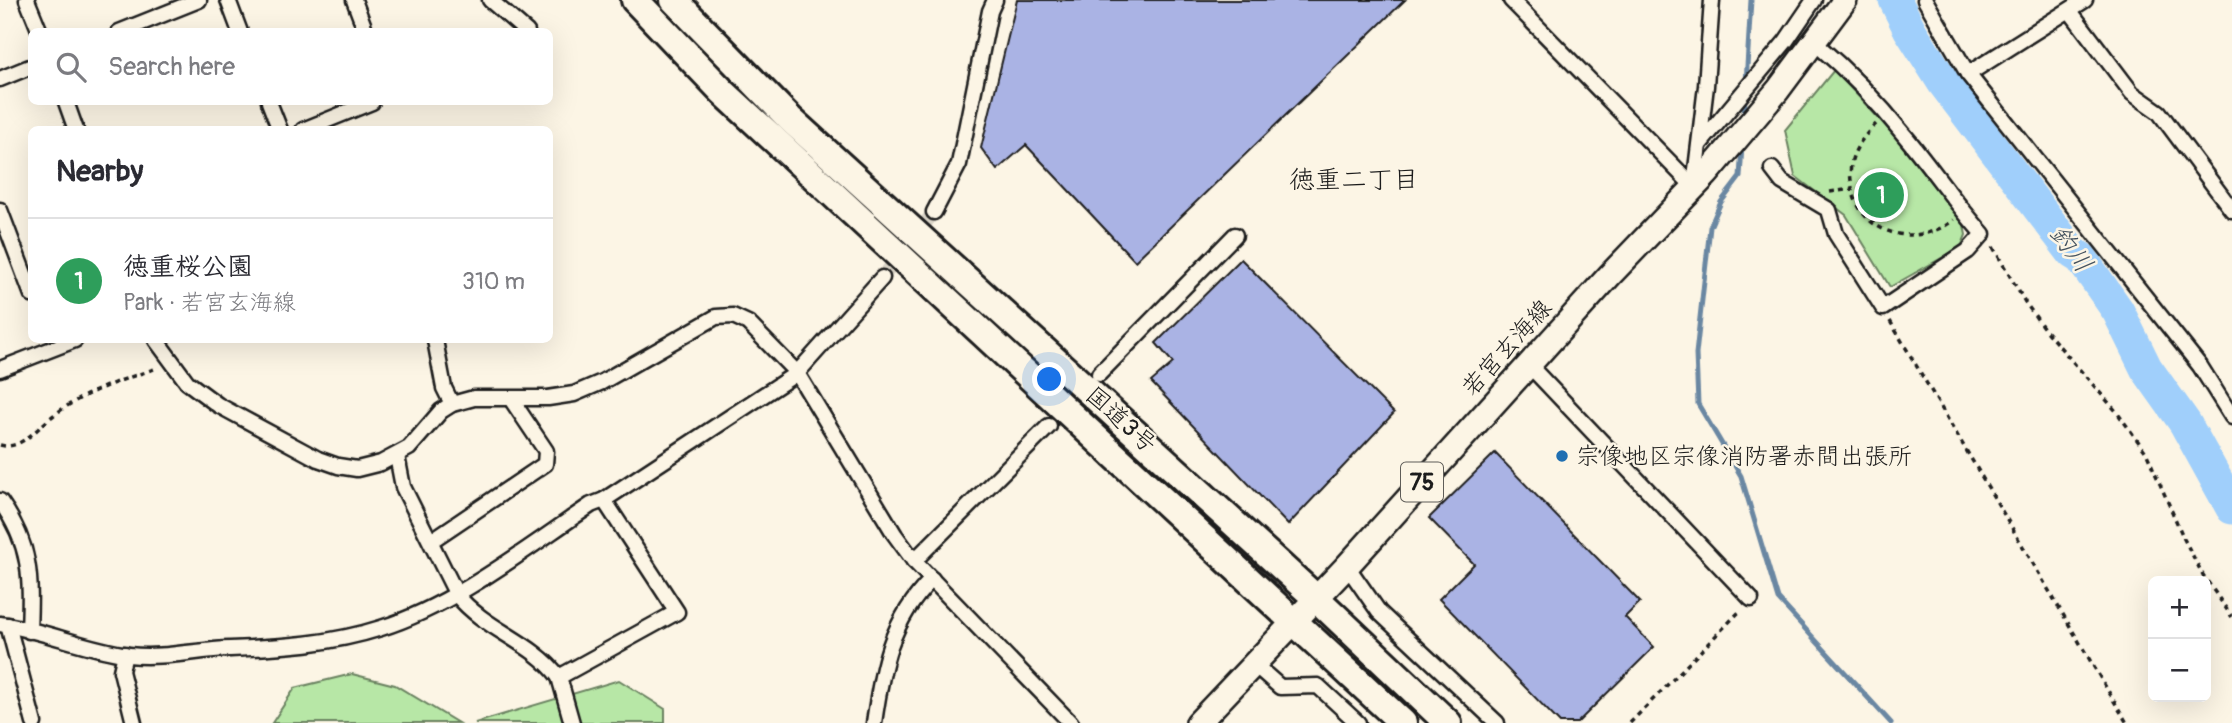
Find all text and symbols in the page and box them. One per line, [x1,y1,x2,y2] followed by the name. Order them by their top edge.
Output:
[28,28,553,105] search box
[52,48,90,86] icon: search
[108,51,235,83] text: Search here
[56,153,143,190] text: Nearby
[1289,164,1419,196] district label: 徳重二丁目
[1858,169,1904,221] pin: 1
[2043,219,2099,279] water label: 釣川
[123,251,253,283] text: 徳重桜公園
[75,267,84,296] text: 1
[462,267,525,296] text: 310 m
[123,288,296,317] text: Park · 若宮玄海線
[1456,294,1558,402] street label: 若宮玄海線
[1032,362,1066,396] your location
[1080,381,1162,459] street label: 国道3号
[1576,442,1912,471] place label: 宗像地区宗像消防署赤間出張所
[1554,448,1570,464] marker: 宗像地区宗像消防署赤間出張所
[1401,462,1443,502] road number: 75
[2148,576,2211,702] map controls
[2148,576,2211,639] button: +
[2148,639,2211,702] button: −

